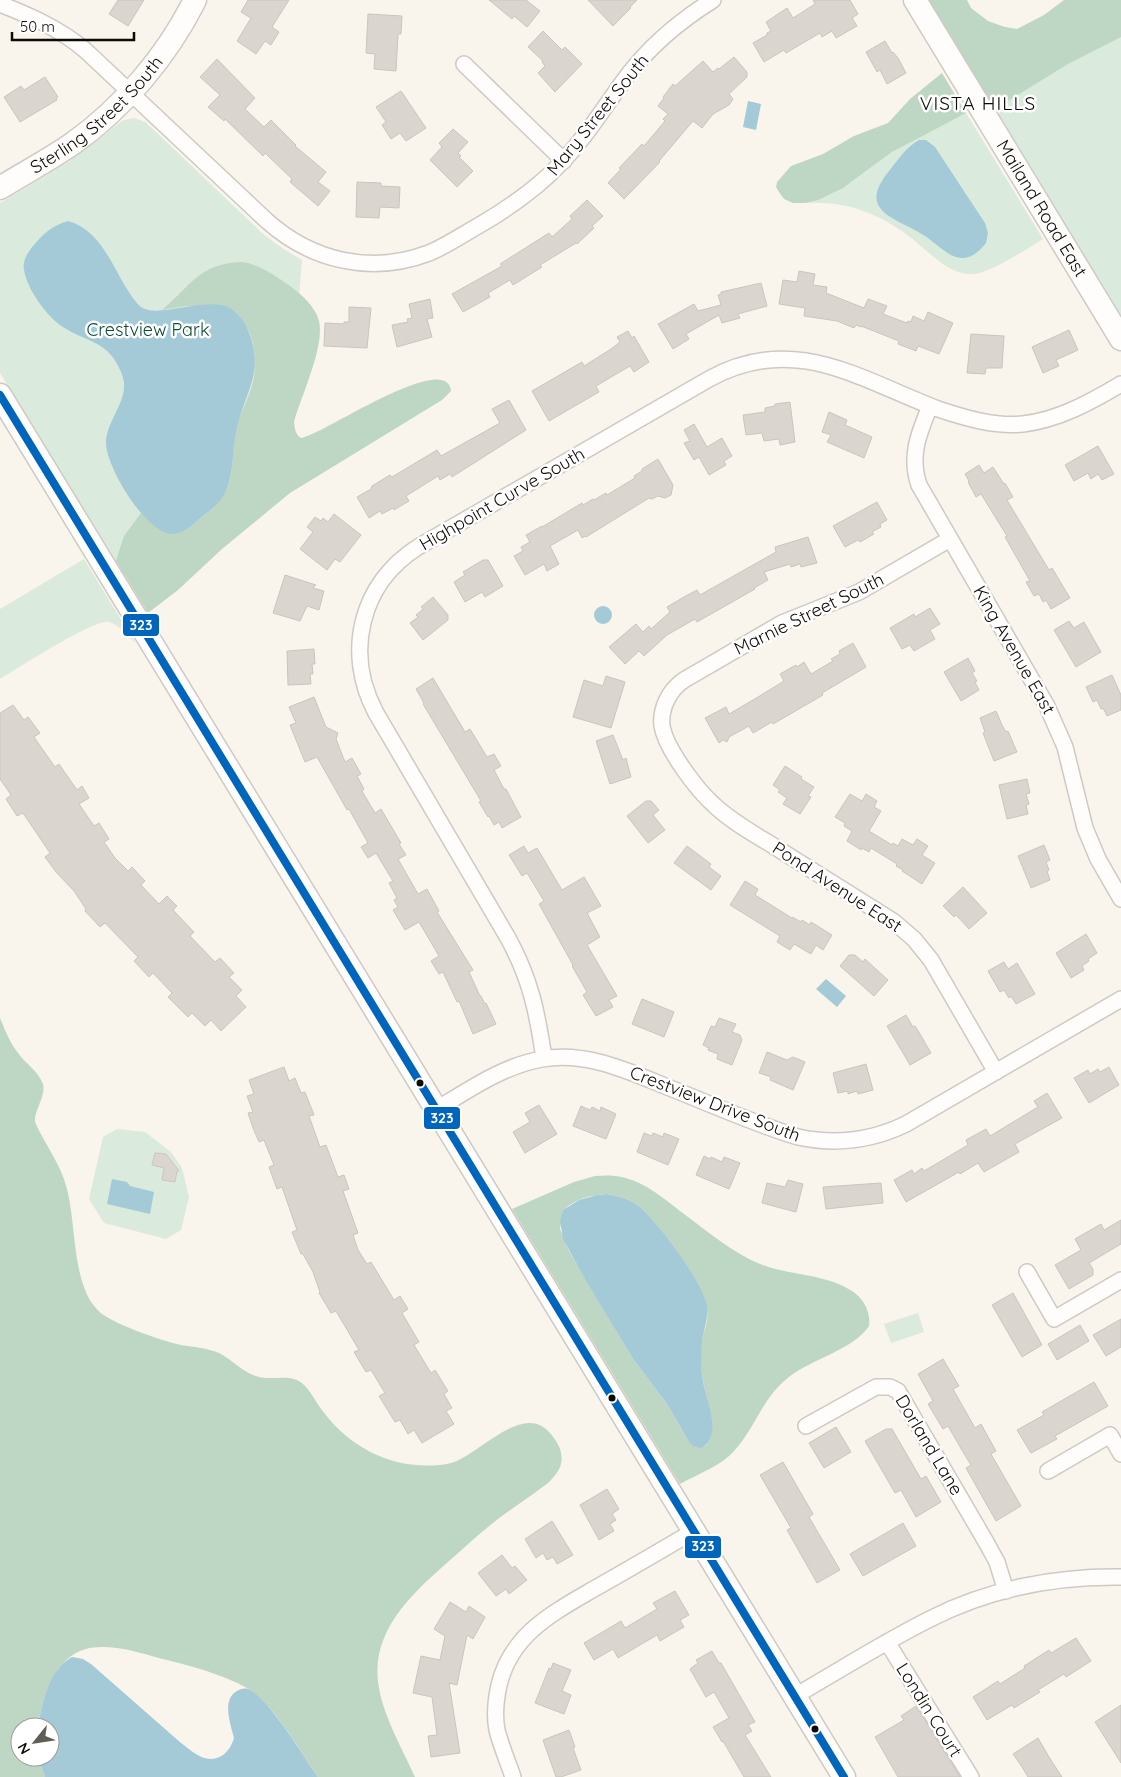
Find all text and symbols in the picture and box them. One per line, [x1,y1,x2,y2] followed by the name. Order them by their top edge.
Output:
[12,10,135,42] scale bar
[20,17,55,36] text: 50 m
[542,49,654,180] street label: Mary Street South
[26,51,168,178] street label: Sterling Street South
[920,91,1036,115] district label: VISTA HILLS
[992,135,1093,281] street label: Mailand Road East
[86,318,210,341] park label: Crestview Park
[415,442,589,555] street label: Highpoint Curve South
[730,567,887,660] street label: Marnie Street South
[968,581,1061,718] street label: King Avenue East
[122,613,160,637] line badge: 323
[129,616,153,634] text: 323
[768,836,906,937] street label: Pond Avenue East
[627,1060,804,1147] street label: Crestview Drive South
[415,1078,425,1088] unlabelled marker
[423,1106,461,1130] line badge: 323
[430,1109,454,1127] text: 323
[890,1390,968,1499] street label: Dorland Lane
[607,1393,617,1403] unlabelled marker
[684,1535,722,1559] line badge: 323
[691,1537,715,1555] text: 323
[891,1658,967,1761] street label: Londin Court
[10,1717,60,1767] north arrow
[810,1724,820,1734] unlabelled marker
[13,1740,34,1757] text: N

